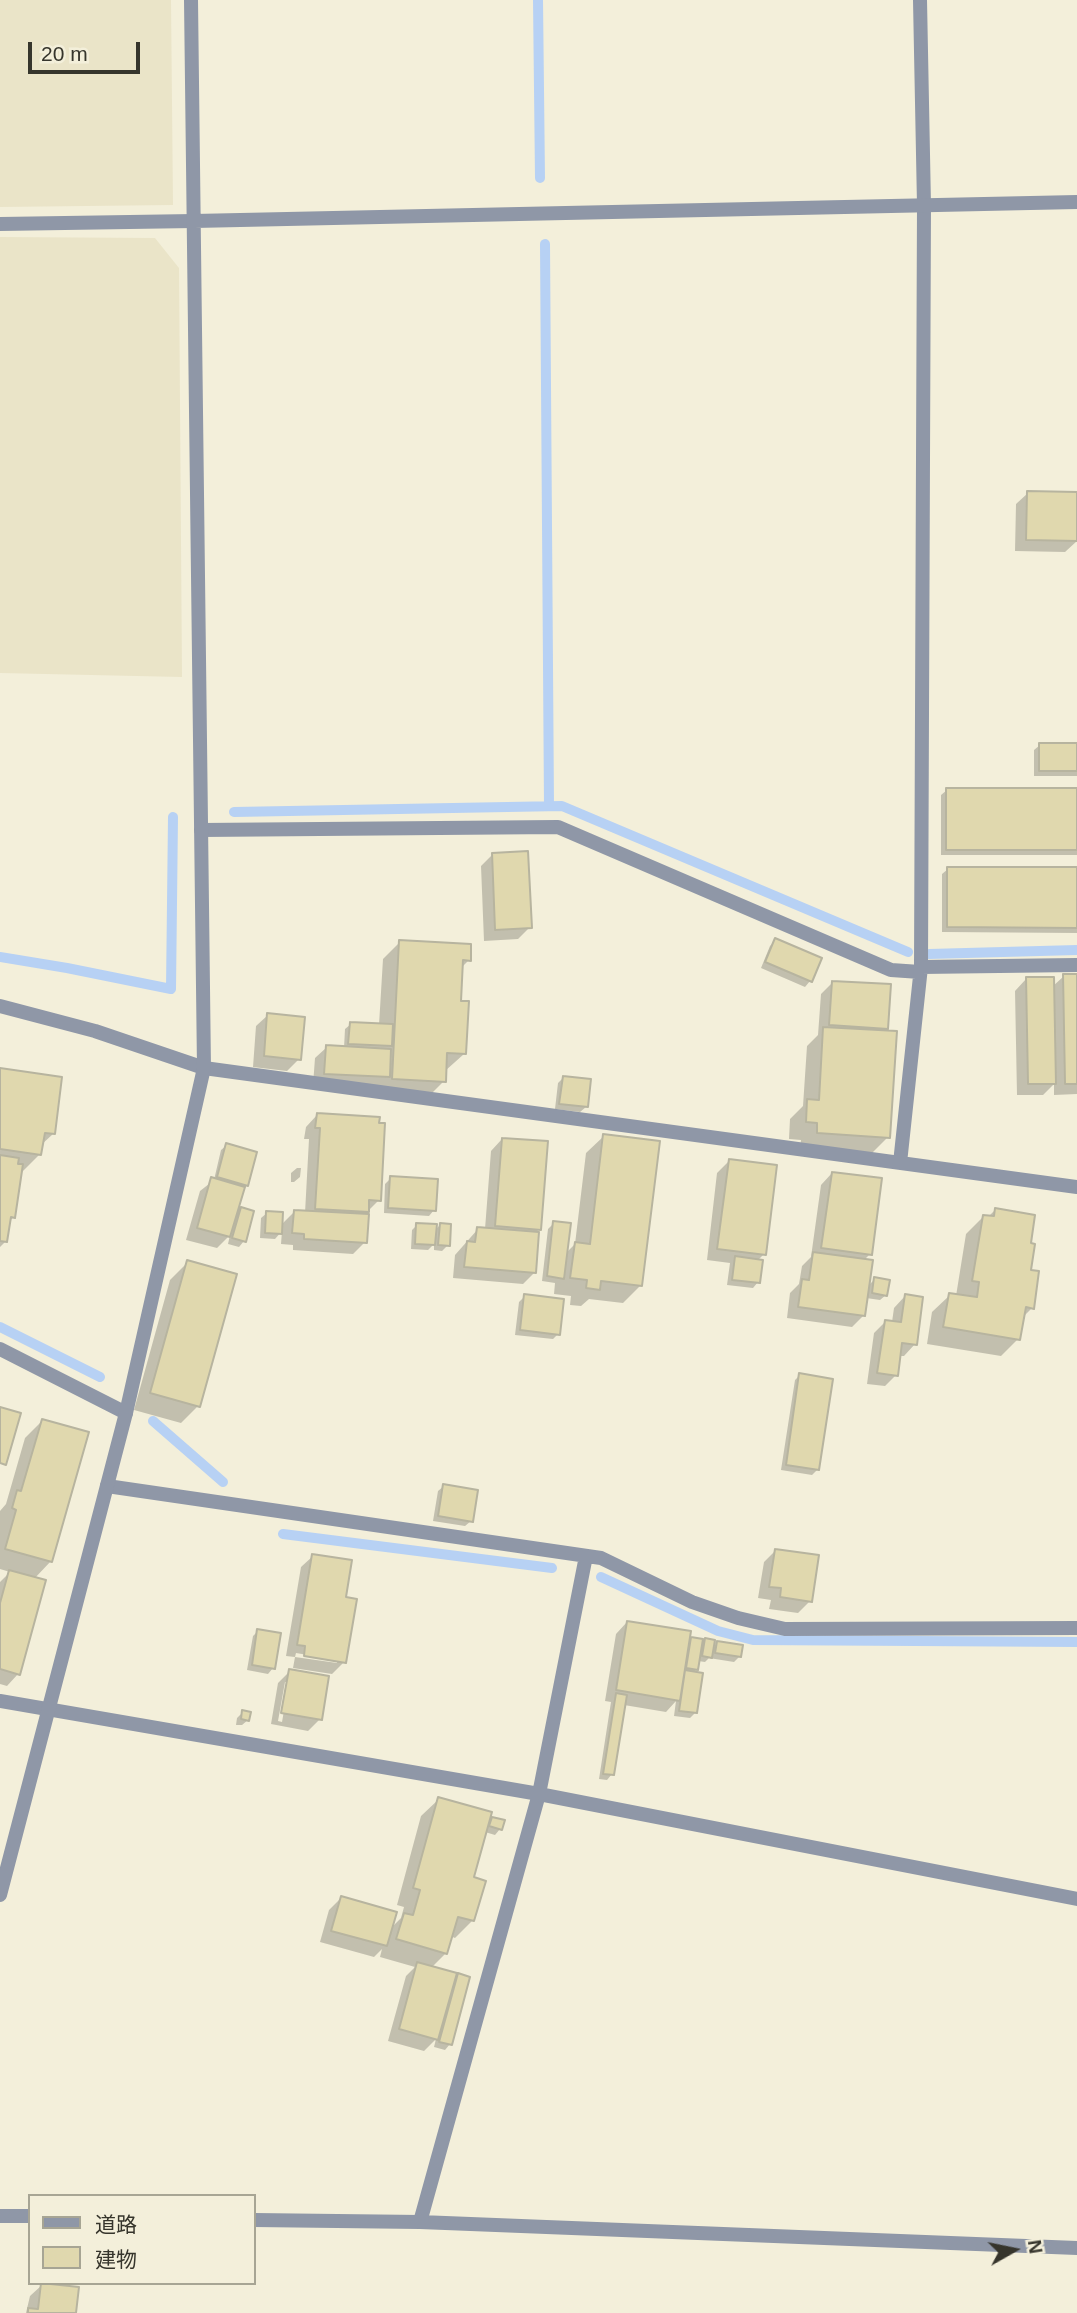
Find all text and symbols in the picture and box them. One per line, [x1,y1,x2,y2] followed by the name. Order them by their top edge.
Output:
[32,28,144,72] scale bar
[41,42,88,65] text: 20 m
[28,2194,256,2285] legend
[95,2213,137,2236] text: 道路
[979,2215,1049,2285] north arrow
[1024,2238,1047,2255] text: N
[95,2248,137,2271] text: 建物

